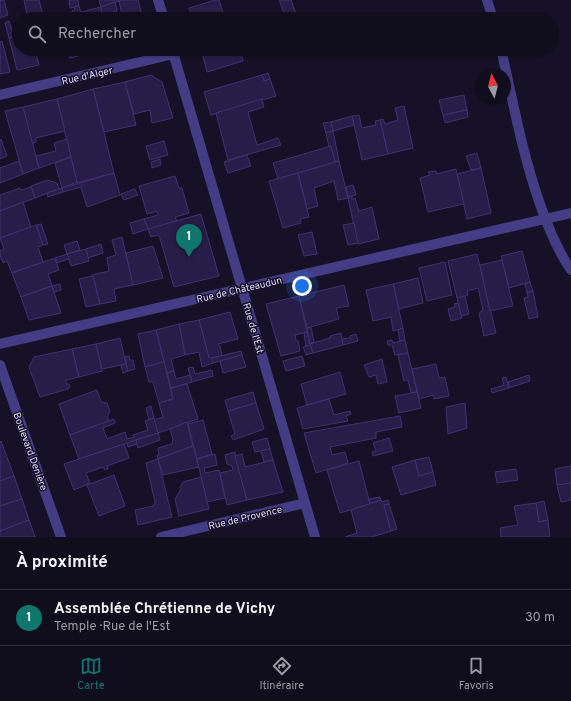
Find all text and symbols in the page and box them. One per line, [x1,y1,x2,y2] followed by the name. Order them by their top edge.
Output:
[12,12,559,56] search box
[26,23,48,45] icon: search
[58,25,136,44] text: Rechercher
[61,64,114,89] street label: Rue d'Alger
[475,68,511,104] north arrow
[176,224,202,257] pin: 1
[195,274,283,307] street label: Rue de Châteaudun
[292,276,312,296] your location
[239,302,266,355] street label: Rue de l'Est
[9,411,50,492] street label: Boulevard Denière
[207,504,284,533] street label: Rue de Provence
[16,552,108,574] text: À proximité
[54,600,275,619] text: Assemblée Chrétienne de Vichy
[26,610,32,626] text: 1
[525,610,555,626] text: 30 m
[54,619,170,635] text: Temple · Rue de l'Est
[77,655,105,693] tab: Carte
[259,655,304,693] tab: Itinéraire
[459,655,494,693] tab: Favoris

